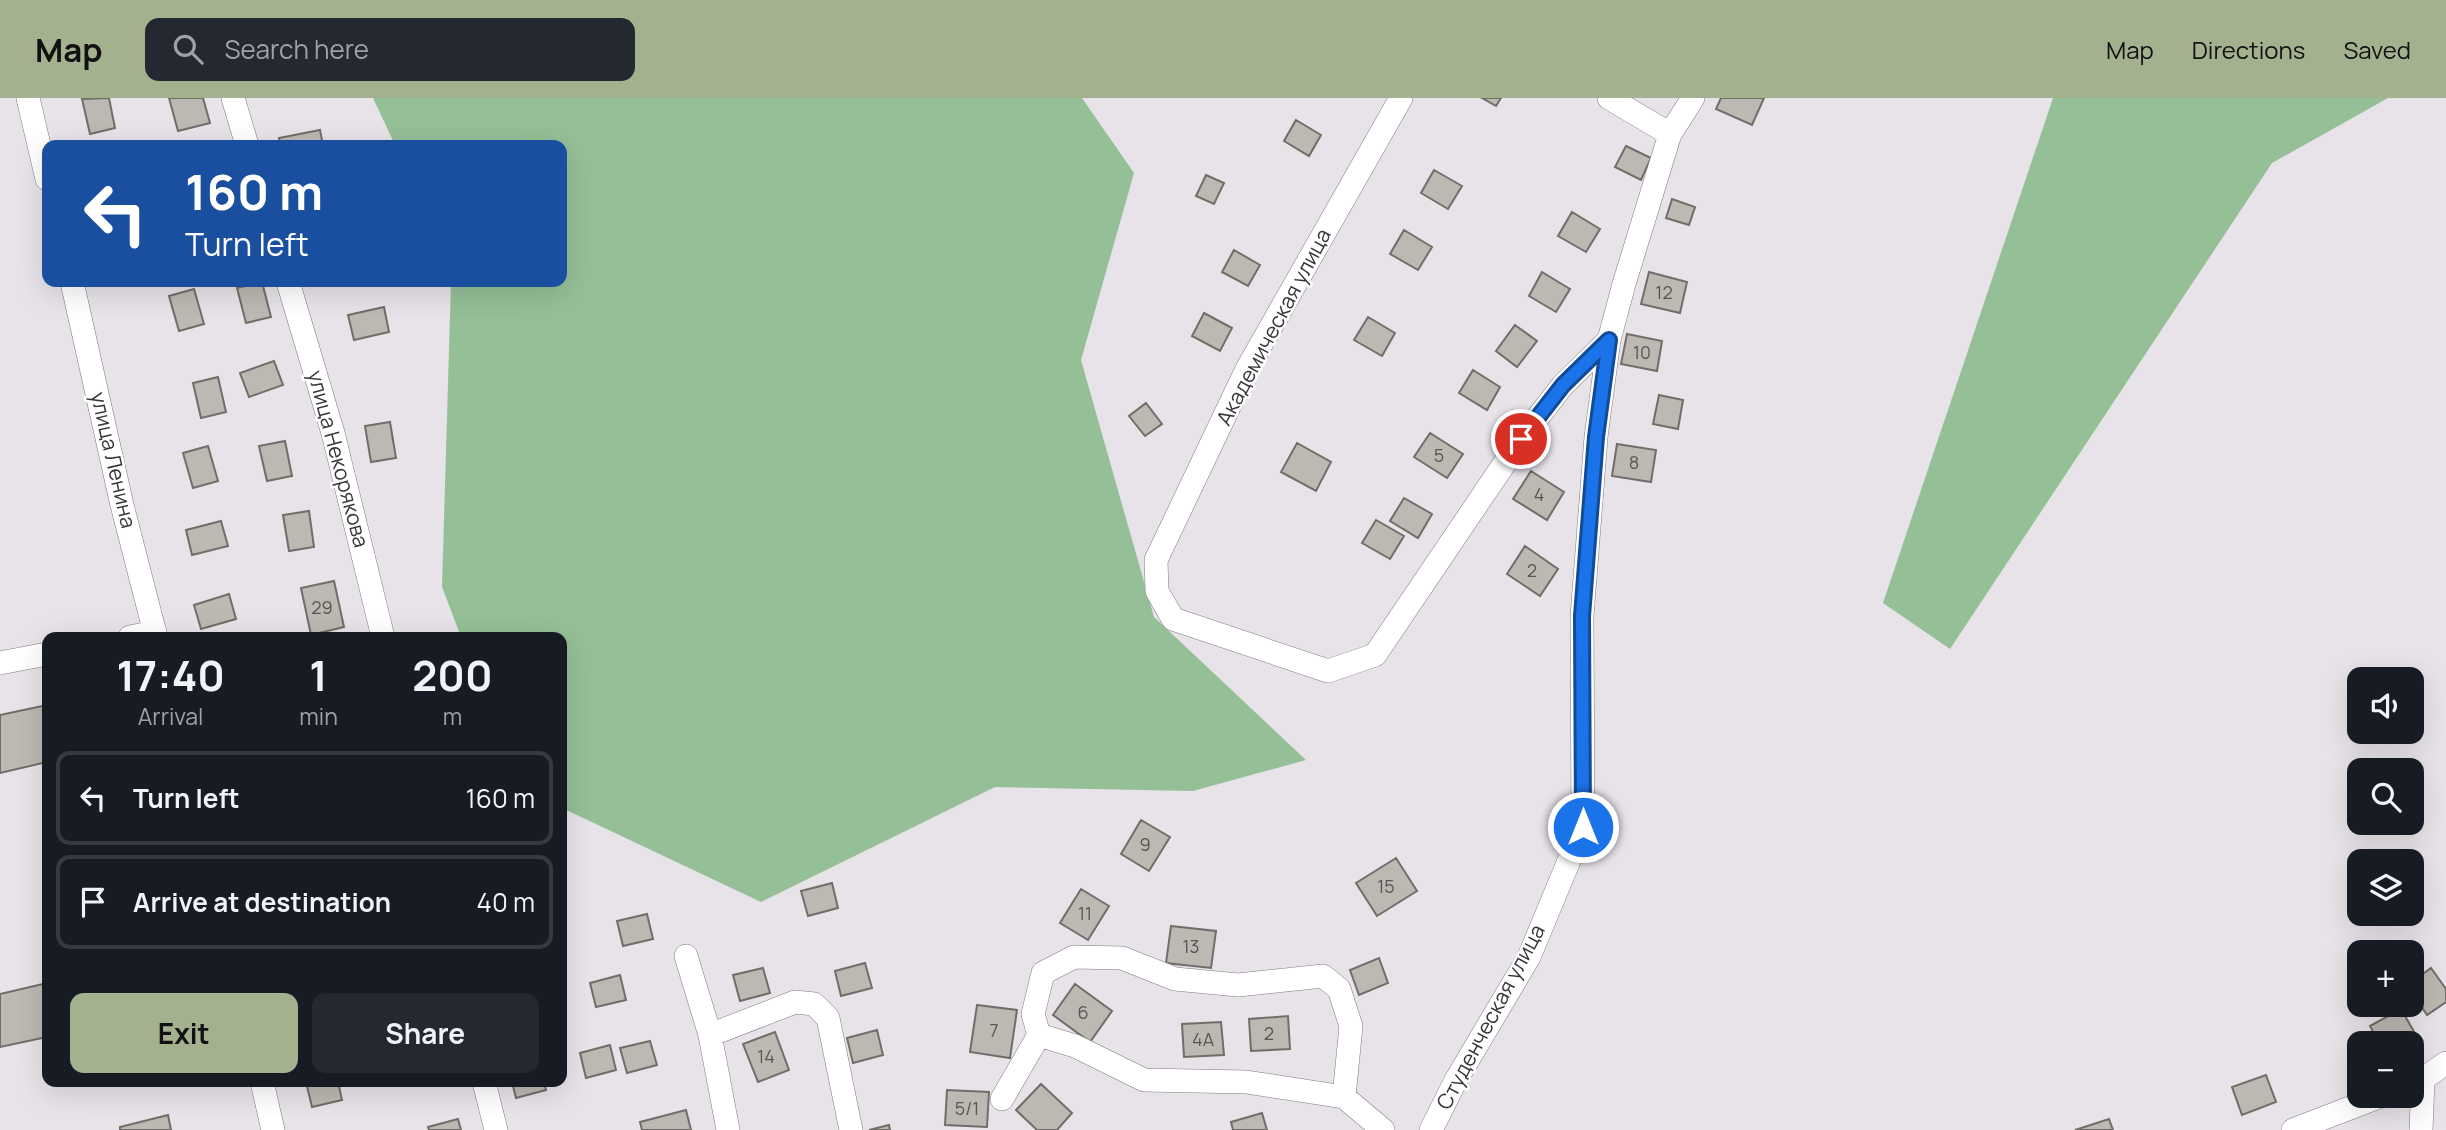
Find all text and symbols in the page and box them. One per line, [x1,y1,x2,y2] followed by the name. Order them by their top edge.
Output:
[145,18,635,81] search box
[35,27,103,72] text: Map
[169,30,207,68] icon: search
[225,31,369,67] text: Search here
[2106,33,2154,66] text: Map
[2192,33,2305,66] text: Directions
[2343,33,2411,66] text: Saved
[185,158,323,225] text: 160 m
[70,168,161,259] icon: left
[185,222,309,266] text: Turn left
[1209,223,1337,430] street label: Академическая улица
[1655,280,1673,304] house number: 12
[1633,340,1651,364] house number: 10
[302,367,376,550] street label: улица Некорякова
[85,389,143,531] street label: улица Ленина
[1491,409,1551,469] pin
[1502,420,1540,458] icon: arrive
[1434,443,1444,467] house number: 5
[1629,450,1639,474] house number: 8
[1534,482,1544,506] house number: 4
[1527,558,1537,582] house number: 2
[311,595,333,619] house number: 29
[116,646,225,704] text: 17:40
[309,646,328,704] text: 1
[412,646,493,704] text: 200
[2347,667,2424,1108] map controls
[2347,667,2424,744] button: sound
[138,700,203,732] text: Arrival
[299,700,338,732] text: min
[443,700,462,732] text: m
[2347,758,2424,835] button: search
[74,779,112,817] icon: left
[133,780,240,816] text: Turn left
[466,780,535,816] text: 160 m
[1546,790,1620,864] position arrow
[1139,832,1151,856] house number: 9
[2347,849,2424,926] button: layers
[1377,874,1395,898] house number: 15
[74,883,112,921] icon: arrive
[133,884,391,920] text: Arrive at destination
[477,884,535,920] text: 40 m
[1078,901,1092,925] house number: 11
[1429,919,1551,1114] street label: Студенческая улица
[1183,934,1199,958] house number: 13
[2347,940,2424,1017] button: +
[70,993,298,1073] button: Exit
[312,993,539,1073] button: Share
[1077,1000,1089,1024] house number: 6
[989,1018,999,1042] house number: 7
[1264,1021,1274,1045] house number: 2
[1192,1027,1215,1051] house number: 4А
[2347,1031,2424,1108] button: −
[757,1044,775,1068] house number: 14
[955,1096,979,1120] house number: 5/1

